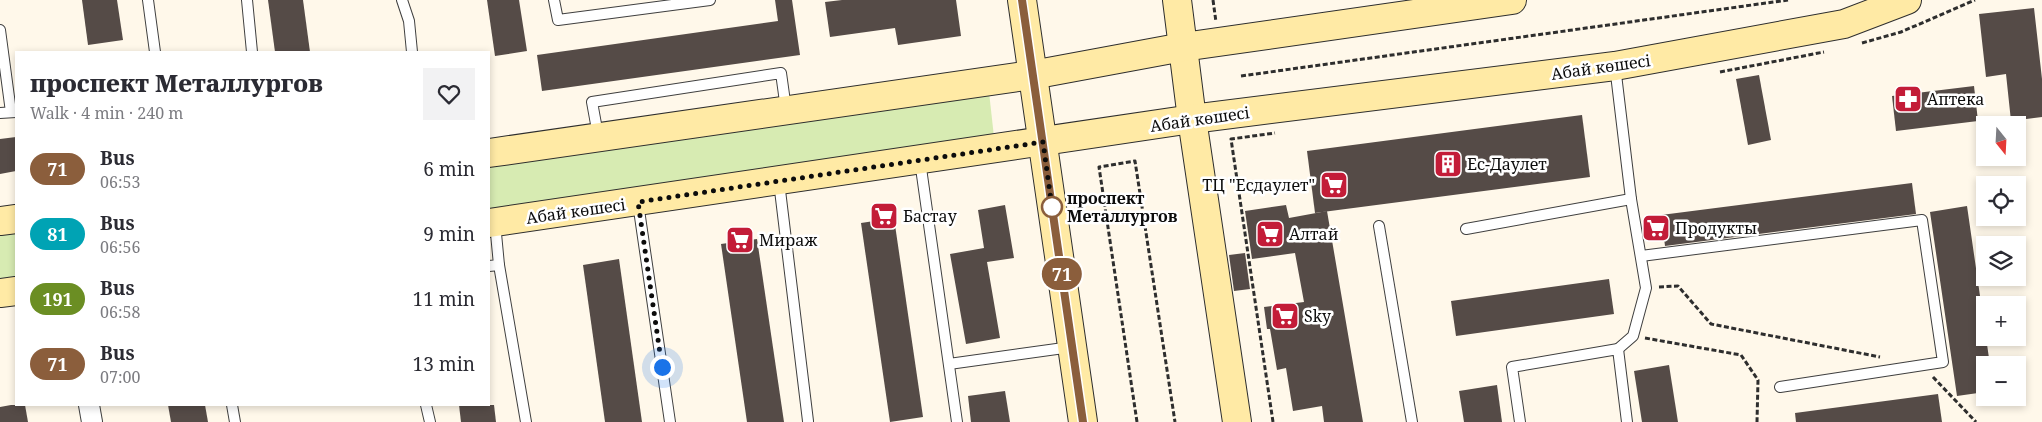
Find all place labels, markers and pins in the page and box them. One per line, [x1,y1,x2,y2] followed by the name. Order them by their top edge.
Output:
[1893,84,1923,114] pharmacy icon: Аптека
[1927,88,1984,110] place label: Аптека
[1433,149,1463,179] building icon: Ес-Даулет
[1467,153,1547,175] place label: Ес-Даулет
[1319,170,1349,200] supermarket icon: ТЦ "Есдаулет"
[1202,174,1315,196] place label: ТЦ "Есдаулет"
[1067,187,1178,227] place label: проспект Металлургов
[1041,196,1063,218] marker: проспект Металлургов
[869,201,899,231] supermarket icon: Бастау
[903,205,958,227] place label: Бастау
[1641,213,1671,243] supermarket icon: Продукты
[1675,217,1757,239] place label: Продукты
[1255,219,1285,249] supermarket icon: Алтай
[1289,223,1339,245] place label: Алтай
[725,225,755,255] supermarket icon: Мираж
[759,229,817,251] place label: Мираж
[1270,301,1300,331] supermarket icon: Sky
[1304,305,1332,327] place label: Sky

